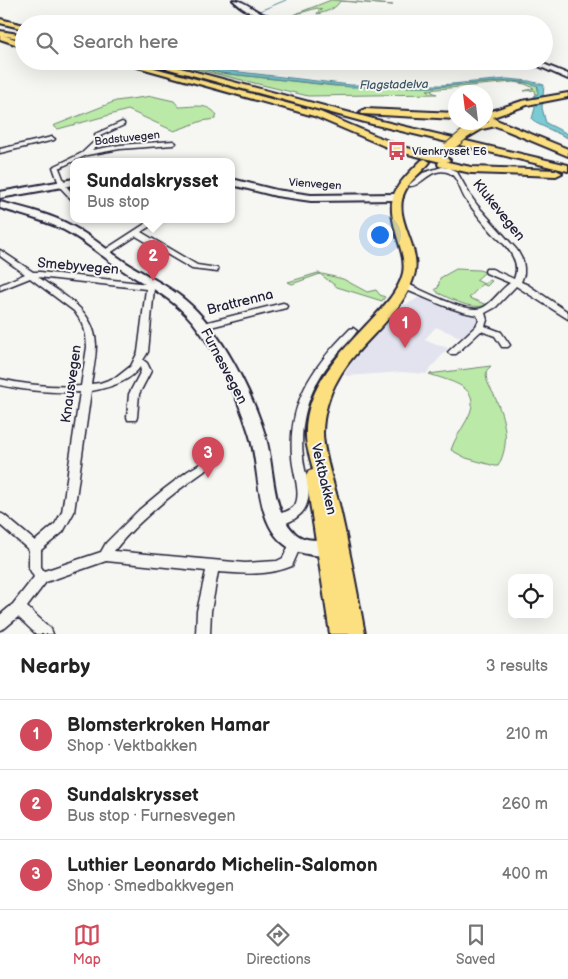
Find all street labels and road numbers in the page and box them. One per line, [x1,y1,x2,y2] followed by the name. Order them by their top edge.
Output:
[94,128,160,148] street label: Badstuvegen
[288,176,342,192] street label: Vienvegen
[469,176,529,244] street label: Klukevegen
[37,254,120,278] street label: Smebyvegen
[205,286,275,318] street label: Brattrenna
[197,325,251,407] street label: Furnesvegen
[57,344,85,424] street label: Knausvegen
[308,442,341,517] street label: Vektbakken

